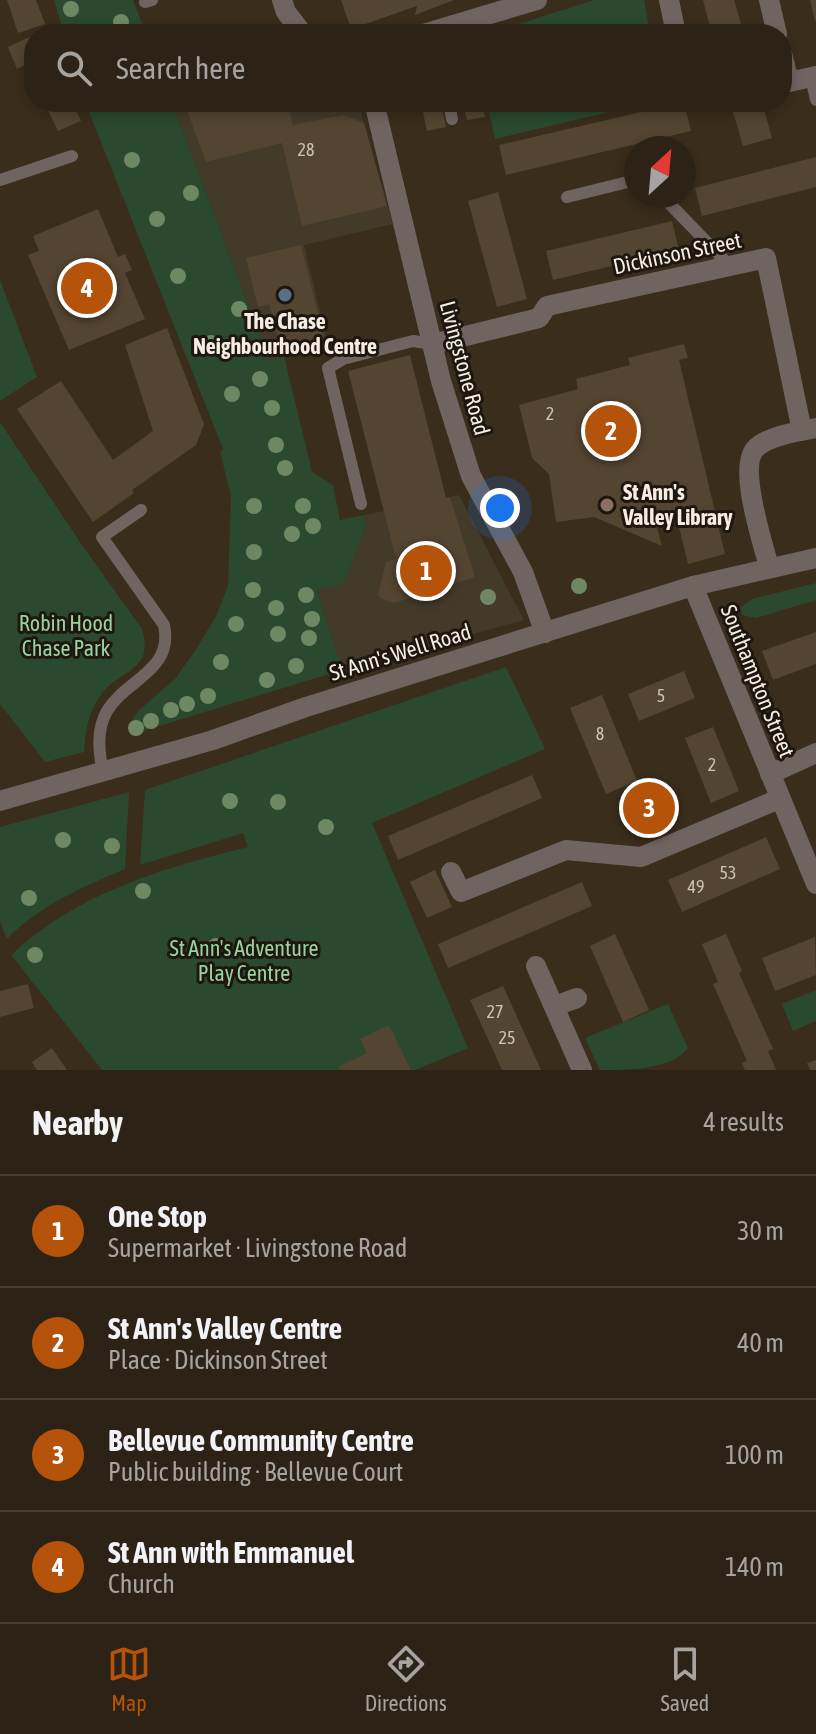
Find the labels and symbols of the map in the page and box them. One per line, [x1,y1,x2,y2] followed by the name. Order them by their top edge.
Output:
[624,136,696,208] north arrow
[298,139,314,160] house number: 28
[611,227,743,279] street label: Dickinson Street
[61,258,113,318] pin: 4
[276,286,294,304] marker: The Chase Neighbourhood Centre
[435,298,495,438] street label: Livingstone Road
[193,308,377,359] place label: The Chase Neighbourhood Centre
[585,401,637,461] pin: 2
[546,403,554,424] house number: 2
[622,479,732,530] place label: St Ann's Valley Library
[480,488,520,528] your location
[598,496,616,514] marker: St Ann's Valley Library
[400,541,452,601] pin: 1
[716,601,800,761] street label: Southampton Street
[19,610,113,661] park label: Robin Hood Chase Park
[326,618,474,686] street label: St Ann's Well Road
[657,685,665,706] house number: 5
[596,723,604,744] house number: 8
[708,754,716,775] house number: 2
[623,778,675,838] pin: 3
[720,862,736,883] house number: 53
[688,876,704,897] house number: 49
[170,935,318,986] park label: St Ann's Adventure Play Centre
[487,1001,503,1022] house number: 27
[499,1027,515,1048] house number: 25

